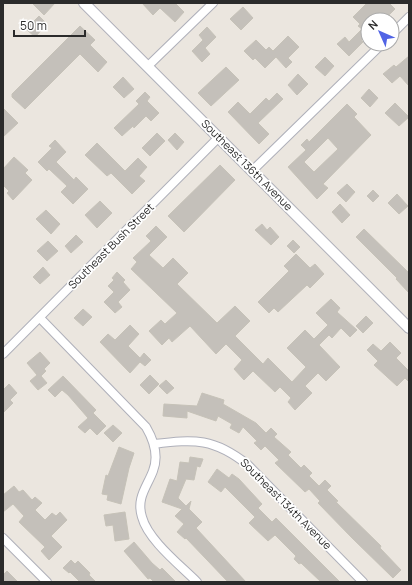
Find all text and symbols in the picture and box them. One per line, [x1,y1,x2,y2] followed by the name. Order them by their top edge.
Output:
[14,12,85,38] scale bar
[360,12,400,52] north arrow
[364,16,381,33] text: N
[20,17,47,34] text: 50 m
[198,116,297,214] street label: Southeast 136th Avenue
[64,199,157,292] street label: Southeast Bush Street
[237,455,336,553] street label: Southeast 134th Avenue

